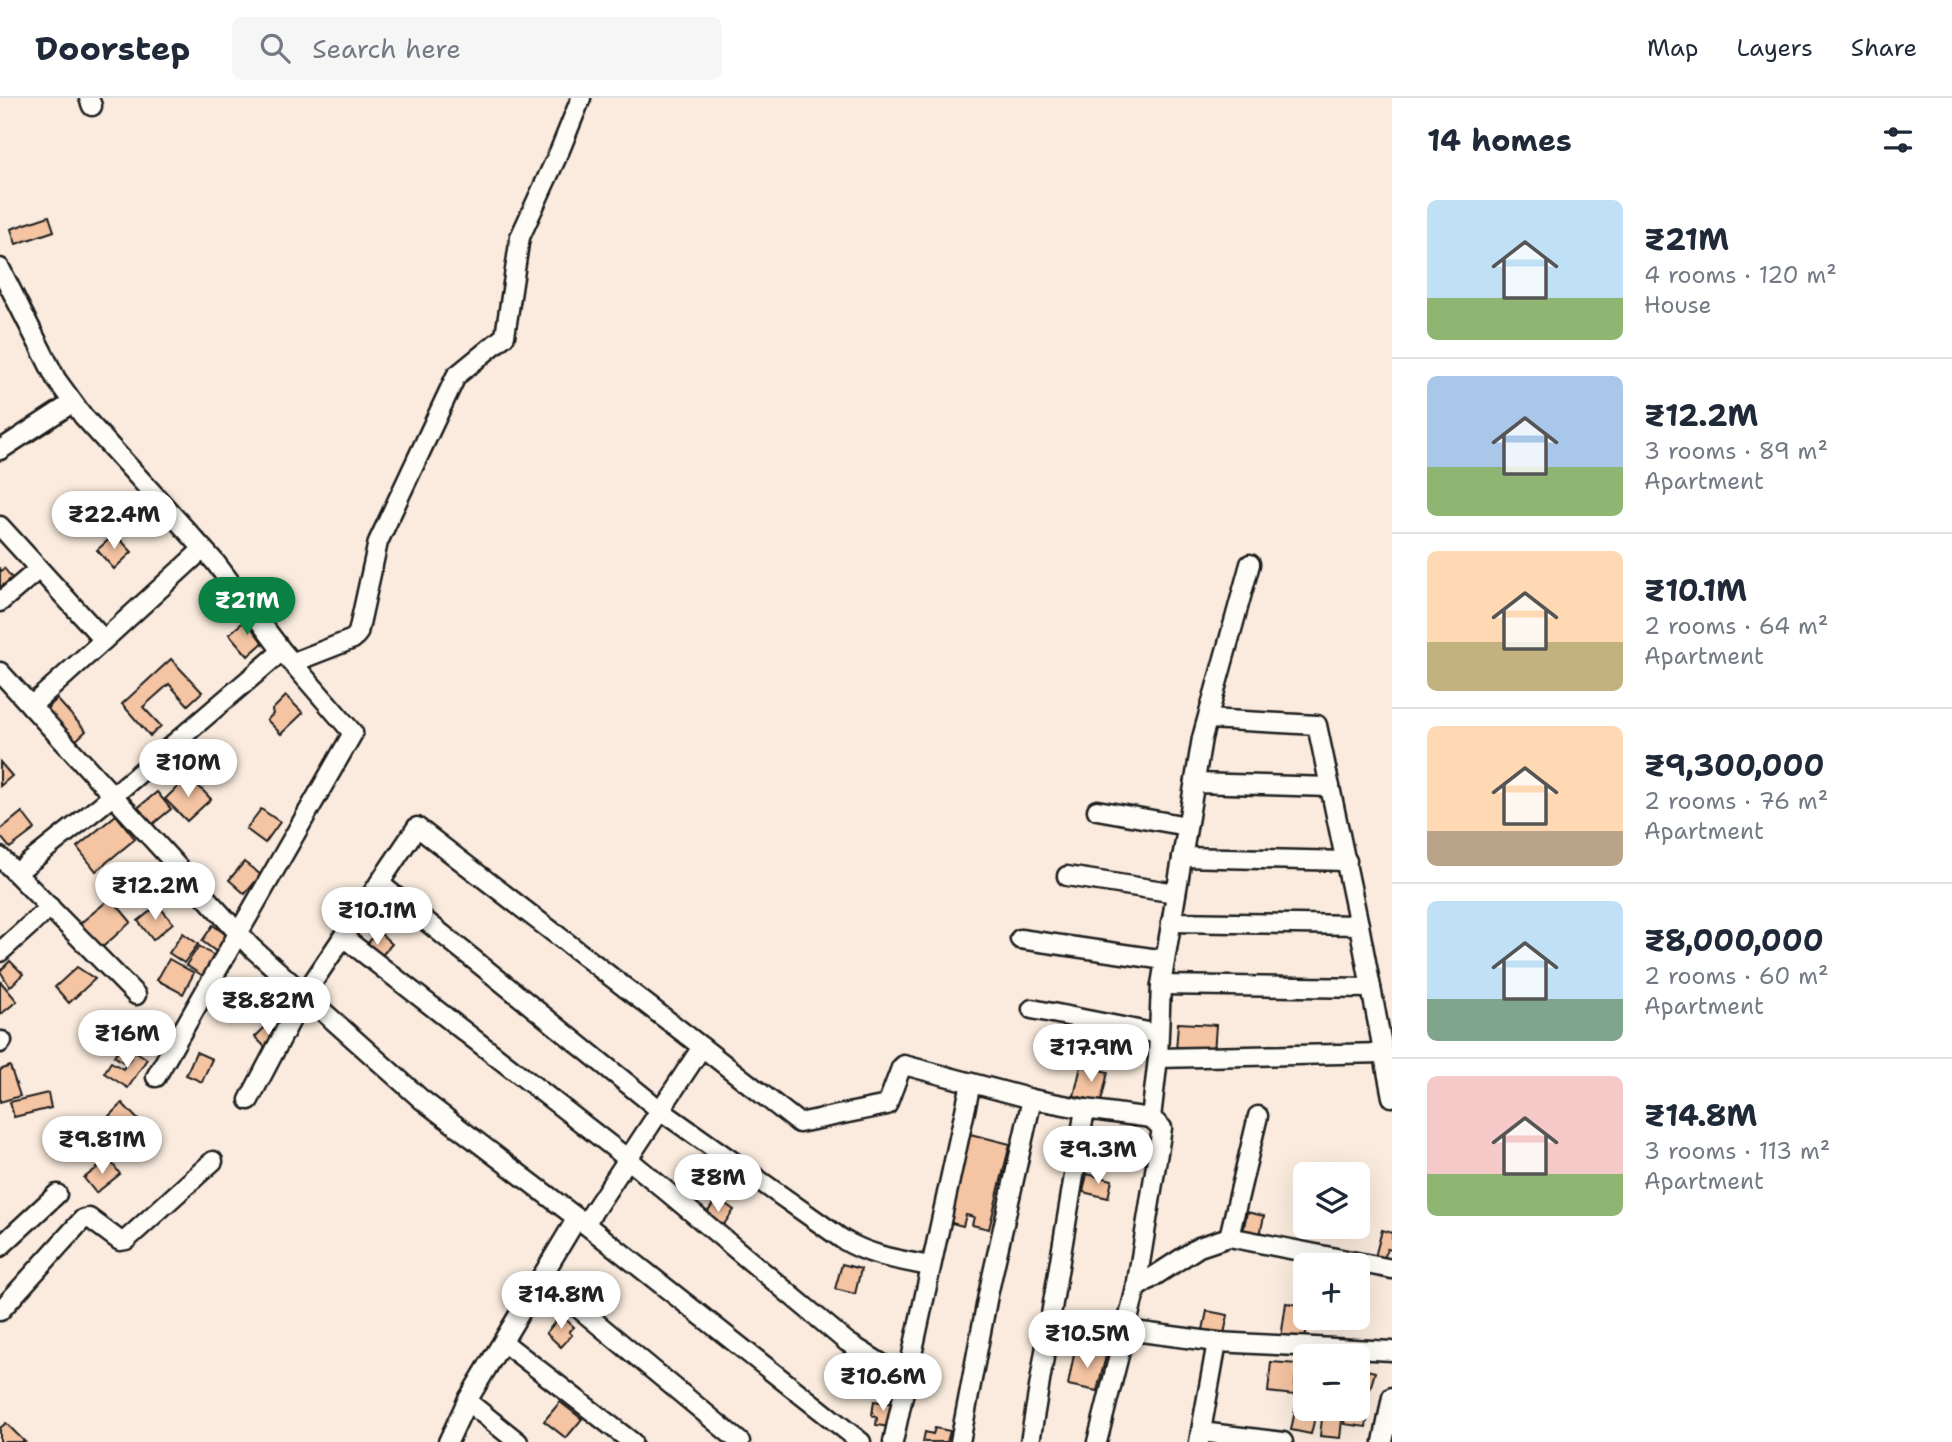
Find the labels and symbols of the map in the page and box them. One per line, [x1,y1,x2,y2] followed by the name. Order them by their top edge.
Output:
[57,491,171,551] pin: ₹22.4M
[206,578,288,637] pin: ₹21M
[147,740,229,799] pin: ₹10M
[98,862,212,922] pin: ₹12.2M
[320,888,434,947] pin: ₹10.1M
[211,978,325,1037] pin: ₹8.82M
[86,1010,168,1070] pin: ₹16M
[1034,1024,1148,1084] pin: ₹17.9M
[45,1116,159,1176] pin: ₹9.81M
[1049,1126,1147,1186] pin: ₹9.3M
[684,1154,752,1214] pin: ₹8M
[504,1272,618,1331] pin: ₹14.8M
[1030,1310,1144,1370] pin: ₹10.5M
[826,1354,940,1413] pin: ₹10.6M

